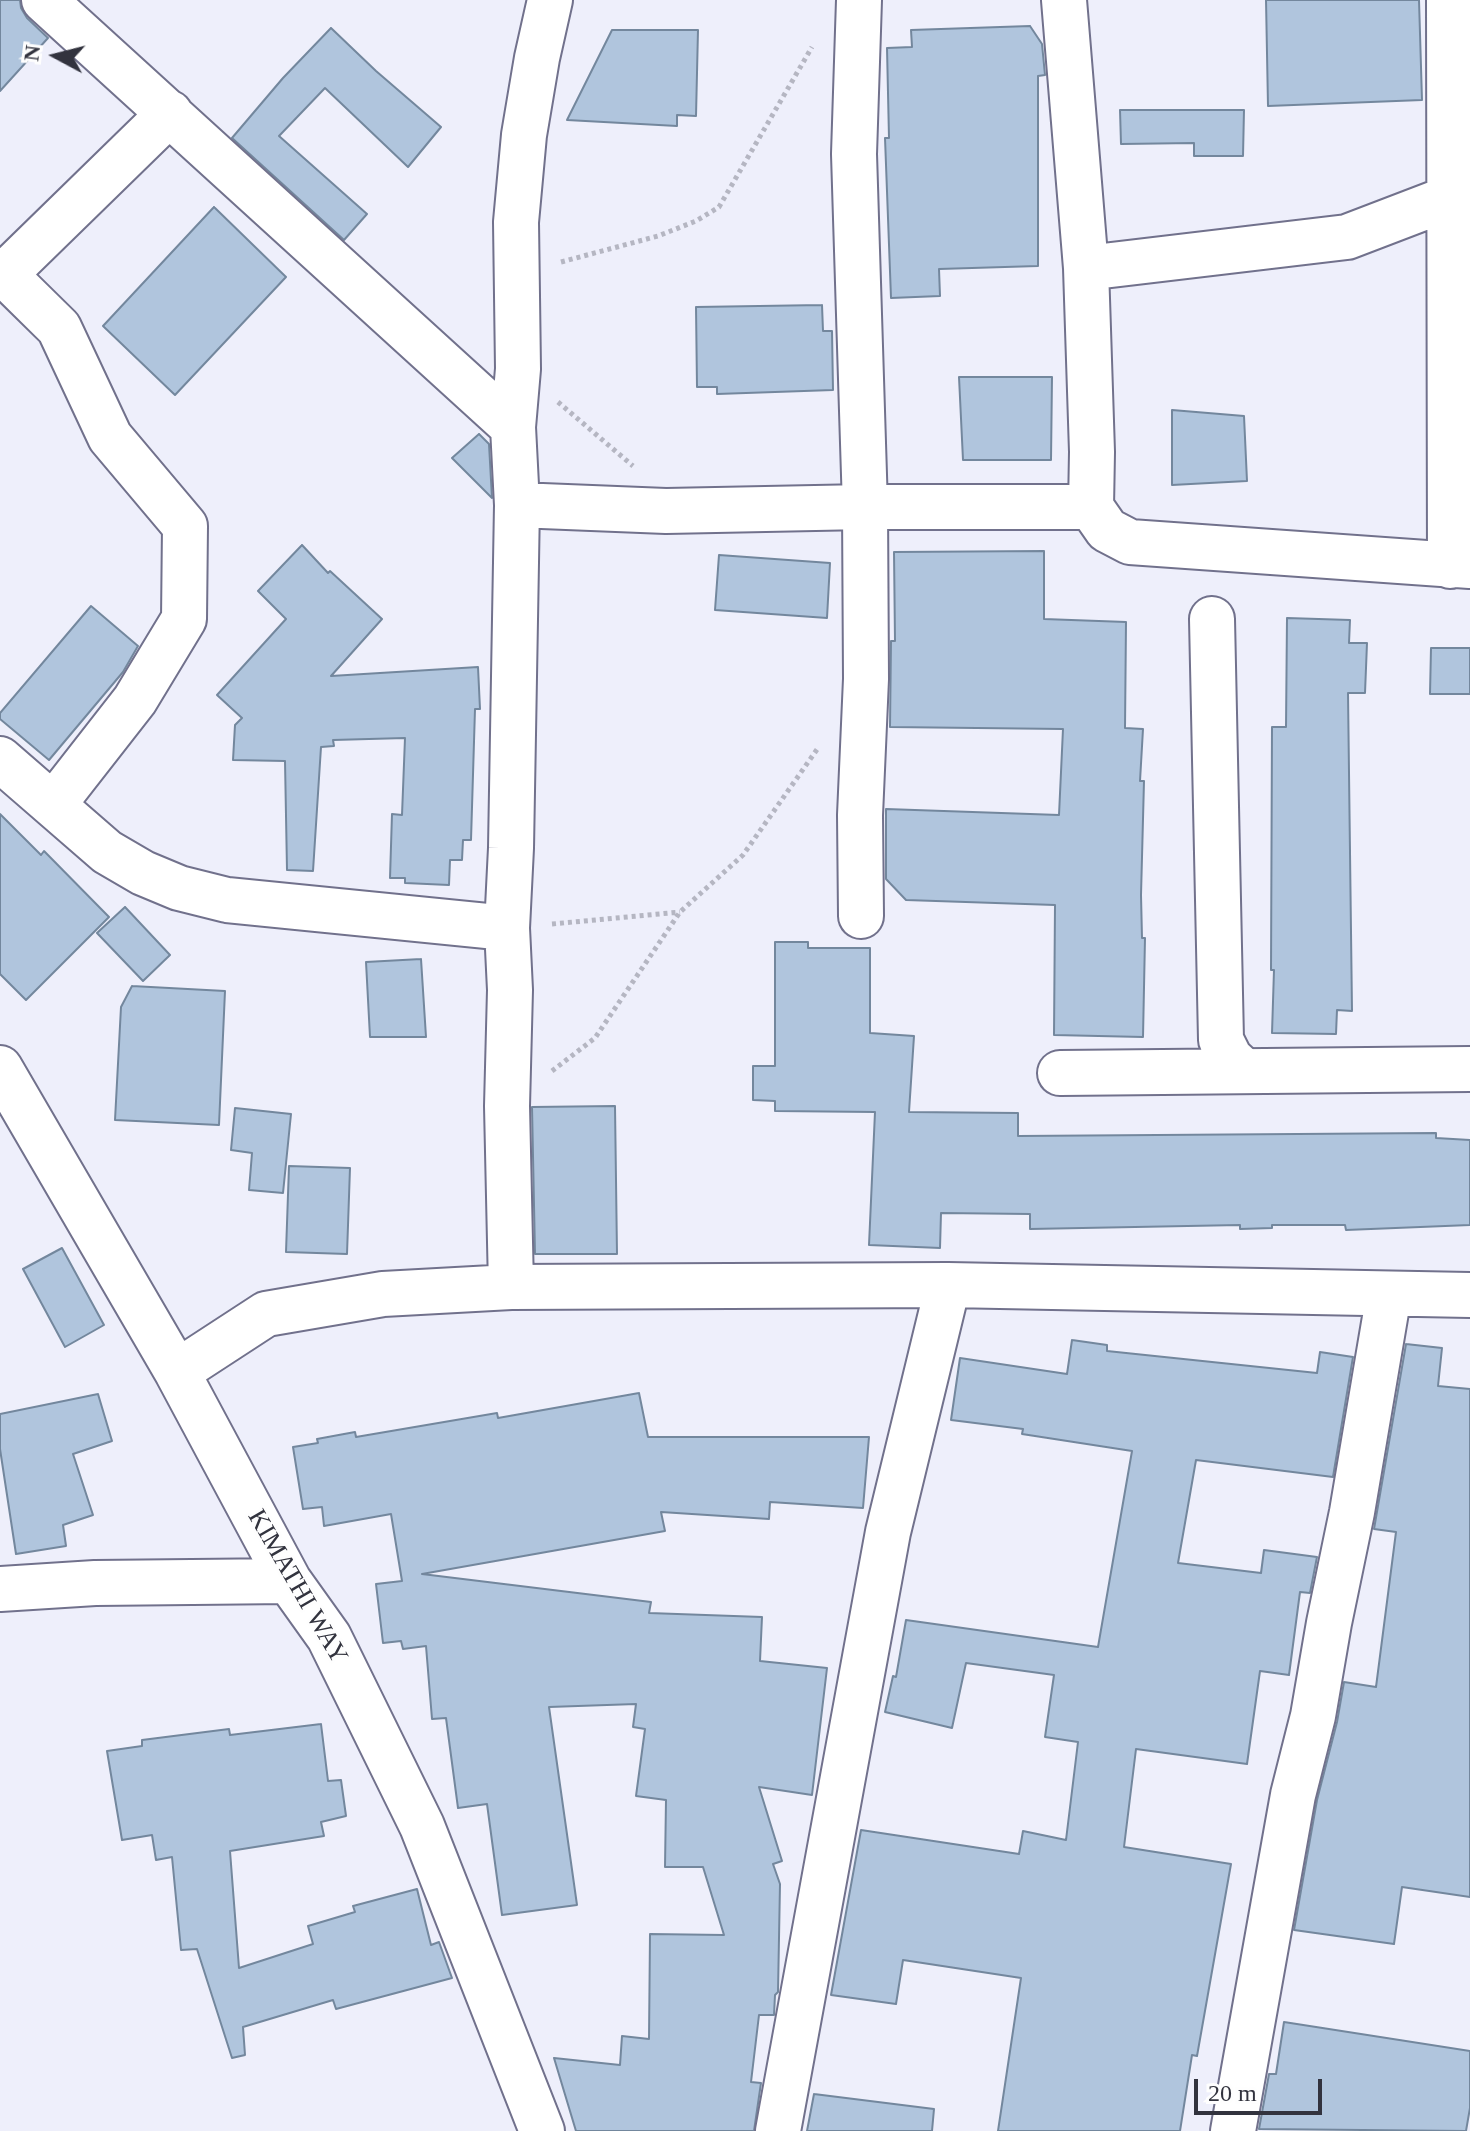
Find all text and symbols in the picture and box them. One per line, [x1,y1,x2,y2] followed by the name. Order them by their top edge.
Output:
[16,16,96,96] north arrow
[18,44,45,62] text: N
[240,1504,354,1670] street label: KIMATHI WAY
[1198,2063,1326,2113] scale bar
[1208,2080,1257,2106] text: 20 m

